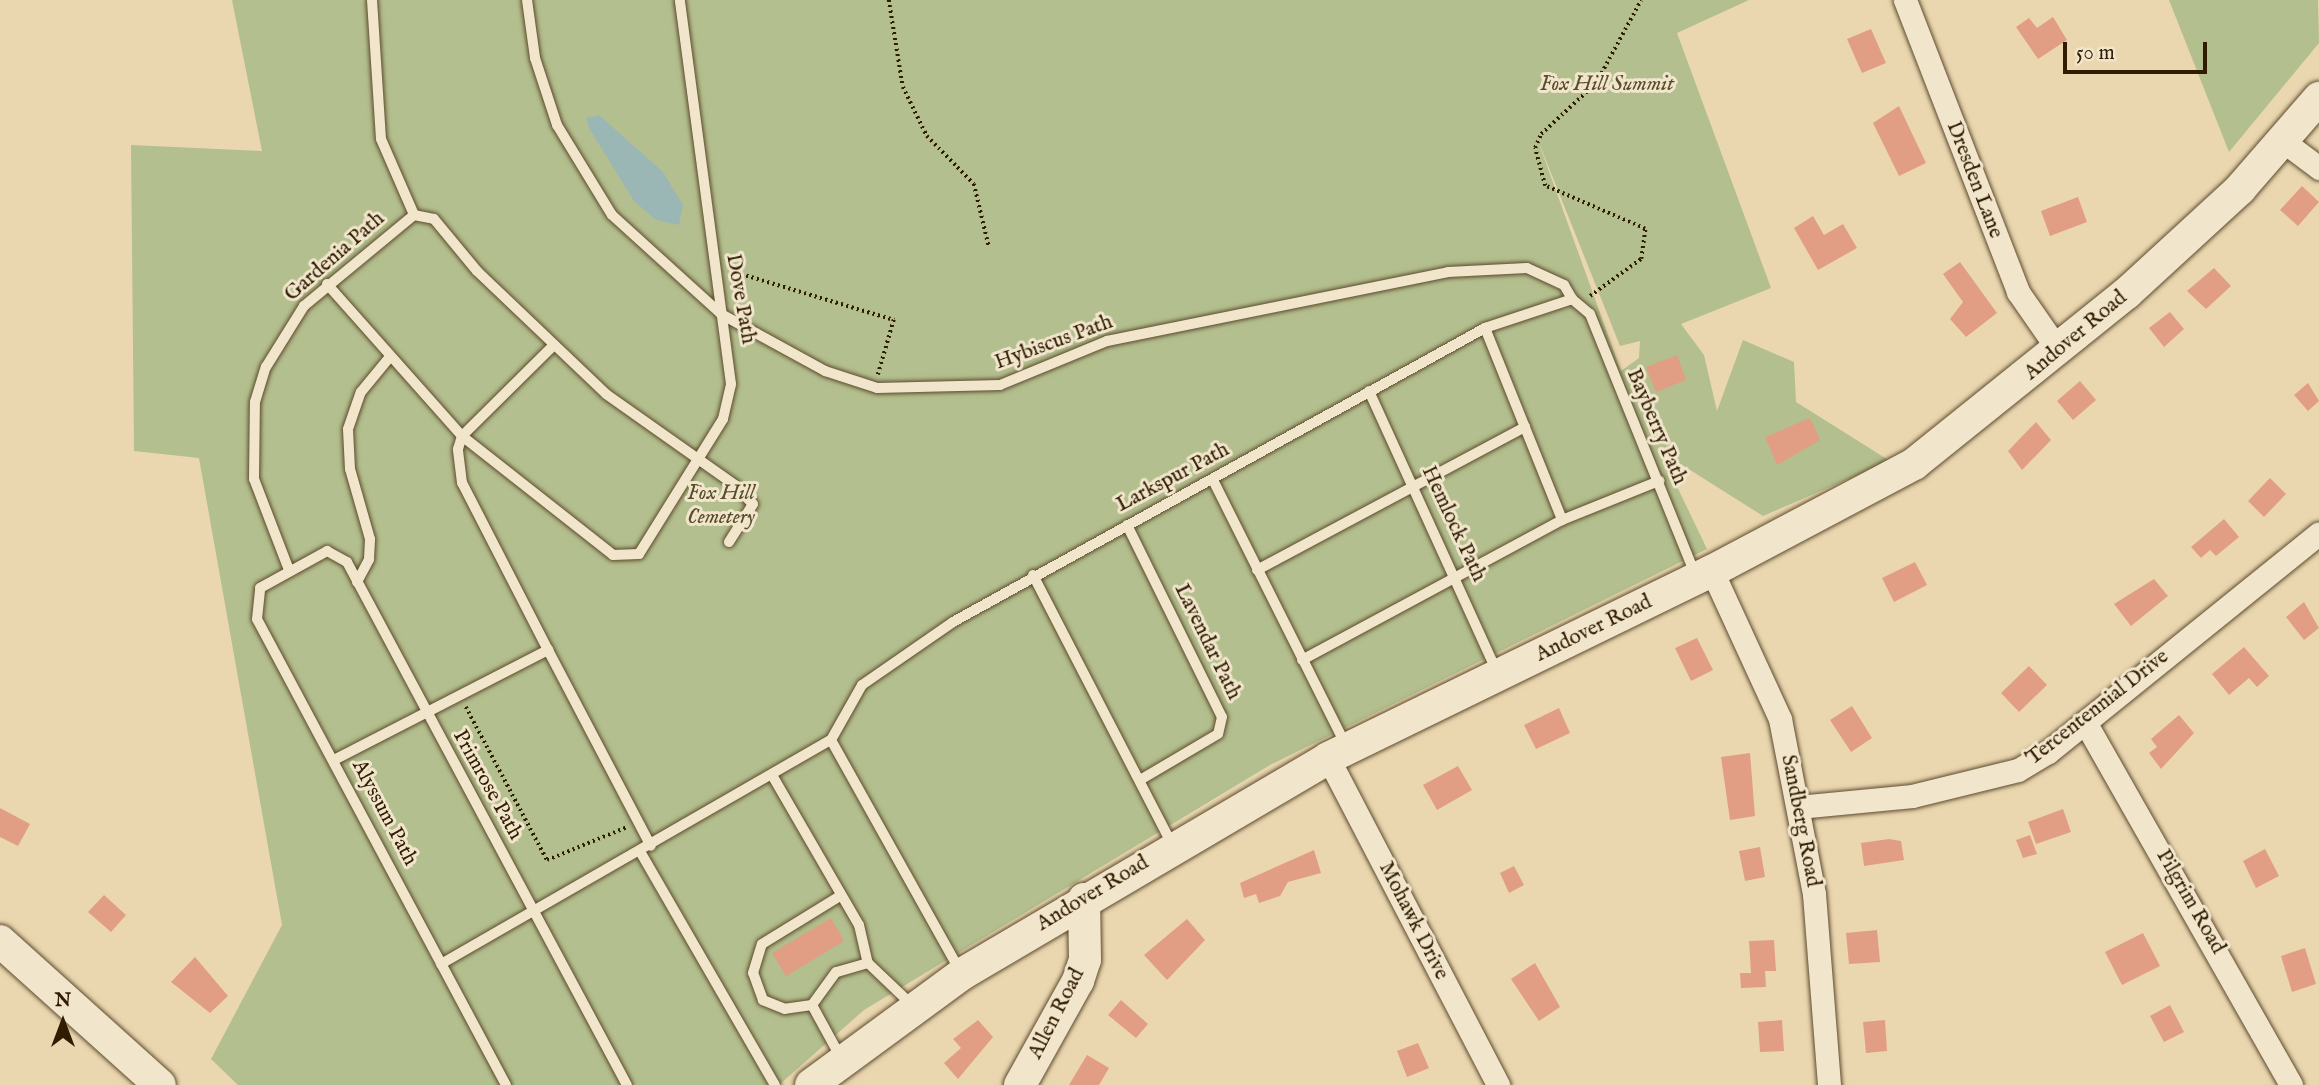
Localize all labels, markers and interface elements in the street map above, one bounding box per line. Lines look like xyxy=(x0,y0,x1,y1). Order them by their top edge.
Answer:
scale bar xyxy=(2067,28,2210,72)
text: 50 m xyxy=(2076,40,2115,67)
park label: Fox Hill Summit xyxy=(1540,72,1674,98)
street label: Dresden Lane xyxy=(1940,118,2008,242)
street label: Gardenia Path xyxy=(280,207,390,307)
street label: Dove Path xyxy=(720,252,760,346)
street label: Andover Road xyxy=(2020,286,2132,386)
street label: Hybiscus Path xyxy=(992,310,1116,376)
street label: Bayberry Path xyxy=(1620,365,1692,489)
street label: Larkspur Path xyxy=(1112,438,1234,518)
street label: Hemlock Path xyxy=(1415,462,1491,586)
park label: Fox Hill Cemetery xyxy=(687,481,755,531)
street label: Lavendar Path xyxy=(1168,580,1246,704)
street label: Andover Road xyxy=(1532,590,1656,668)
street label: Tercentennial Drive xyxy=(2022,645,2174,771)
street label: Primrose Path xyxy=(446,726,528,844)
street label: Sandberg Road xyxy=(1775,753,1825,889)
street label: Alyssum Path xyxy=(346,756,422,870)
street label: Pilgrim Road xyxy=(2150,845,2230,959)
street label: Andover Road xyxy=(1032,851,1154,937)
street label: Mohawk Drive xyxy=(1372,858,1454,984)
street label: Allen Road xyxy=(1023,964,1091,1064)
north arrow xyxy=(28,987,98,1057)
text: N xyxy=(55,989,71,1013)

